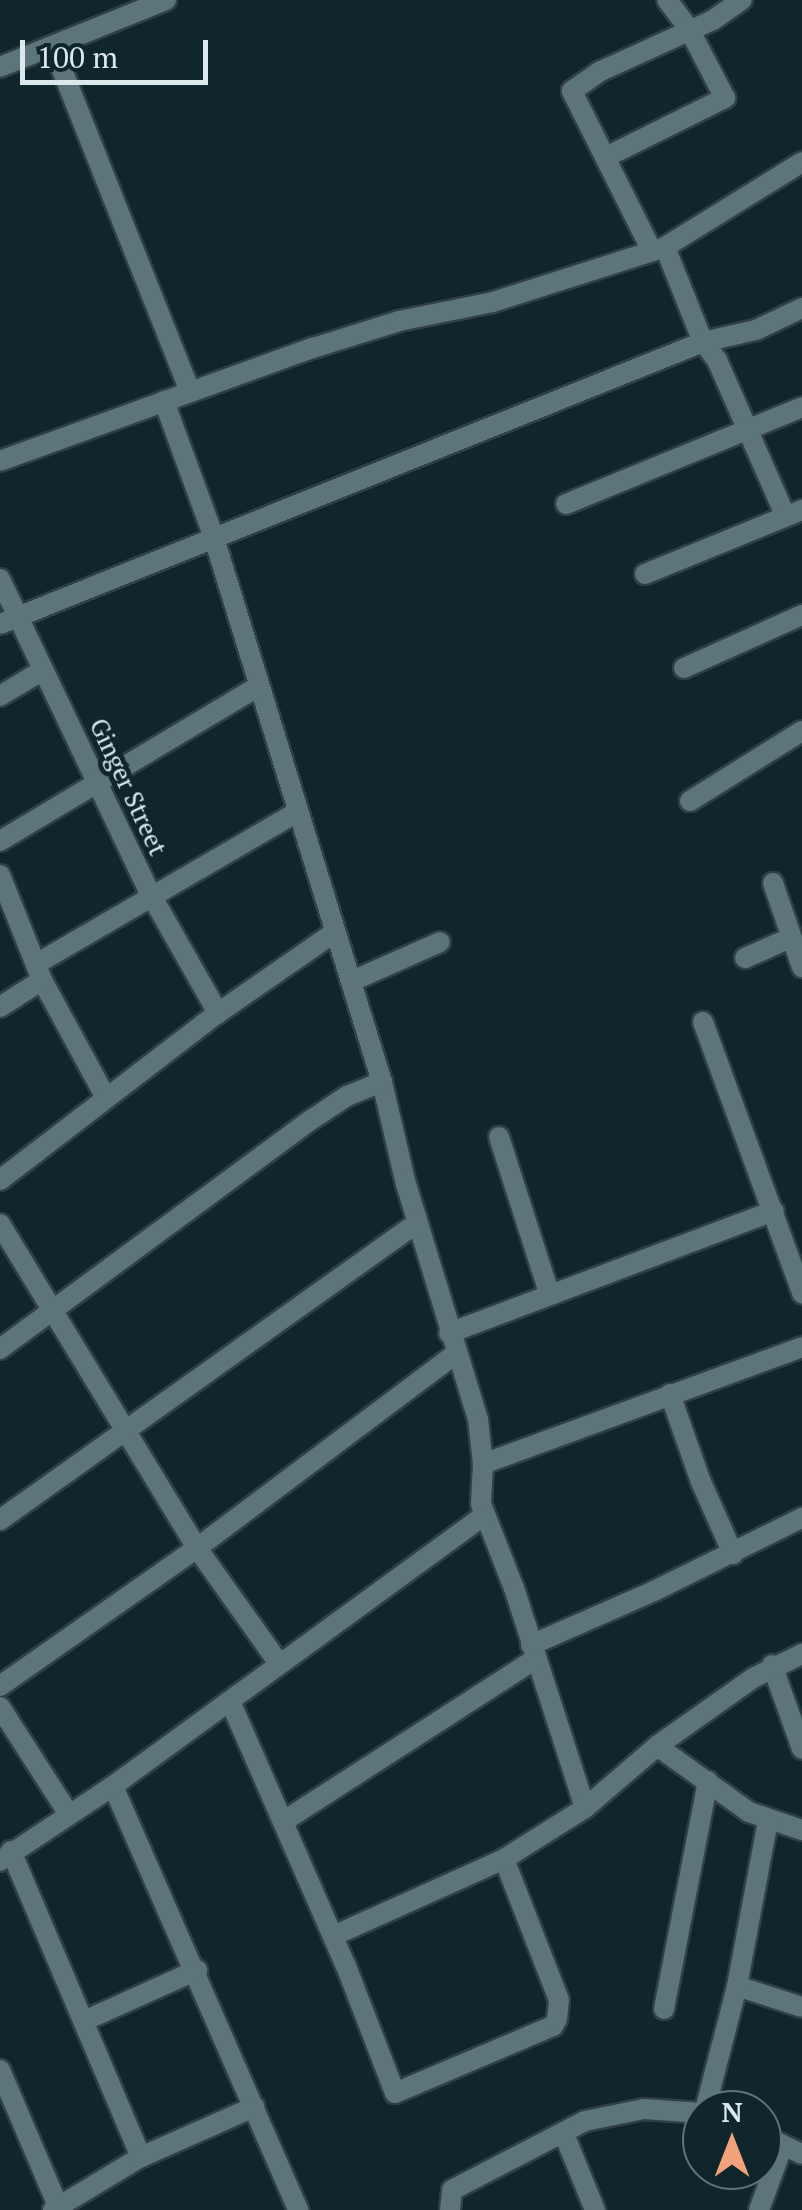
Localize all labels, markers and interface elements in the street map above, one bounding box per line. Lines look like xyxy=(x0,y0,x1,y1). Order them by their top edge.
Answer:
scale bar xyxy=(25,20,212,82)
text: 100 m xyxy=(37,37,118,77)
street label: Ginger Street xyxy=(83,714,173,860)
north arrow xyxy=(682,2090,782,2190)
text: N xyxy=(721,2093,743,2130)

